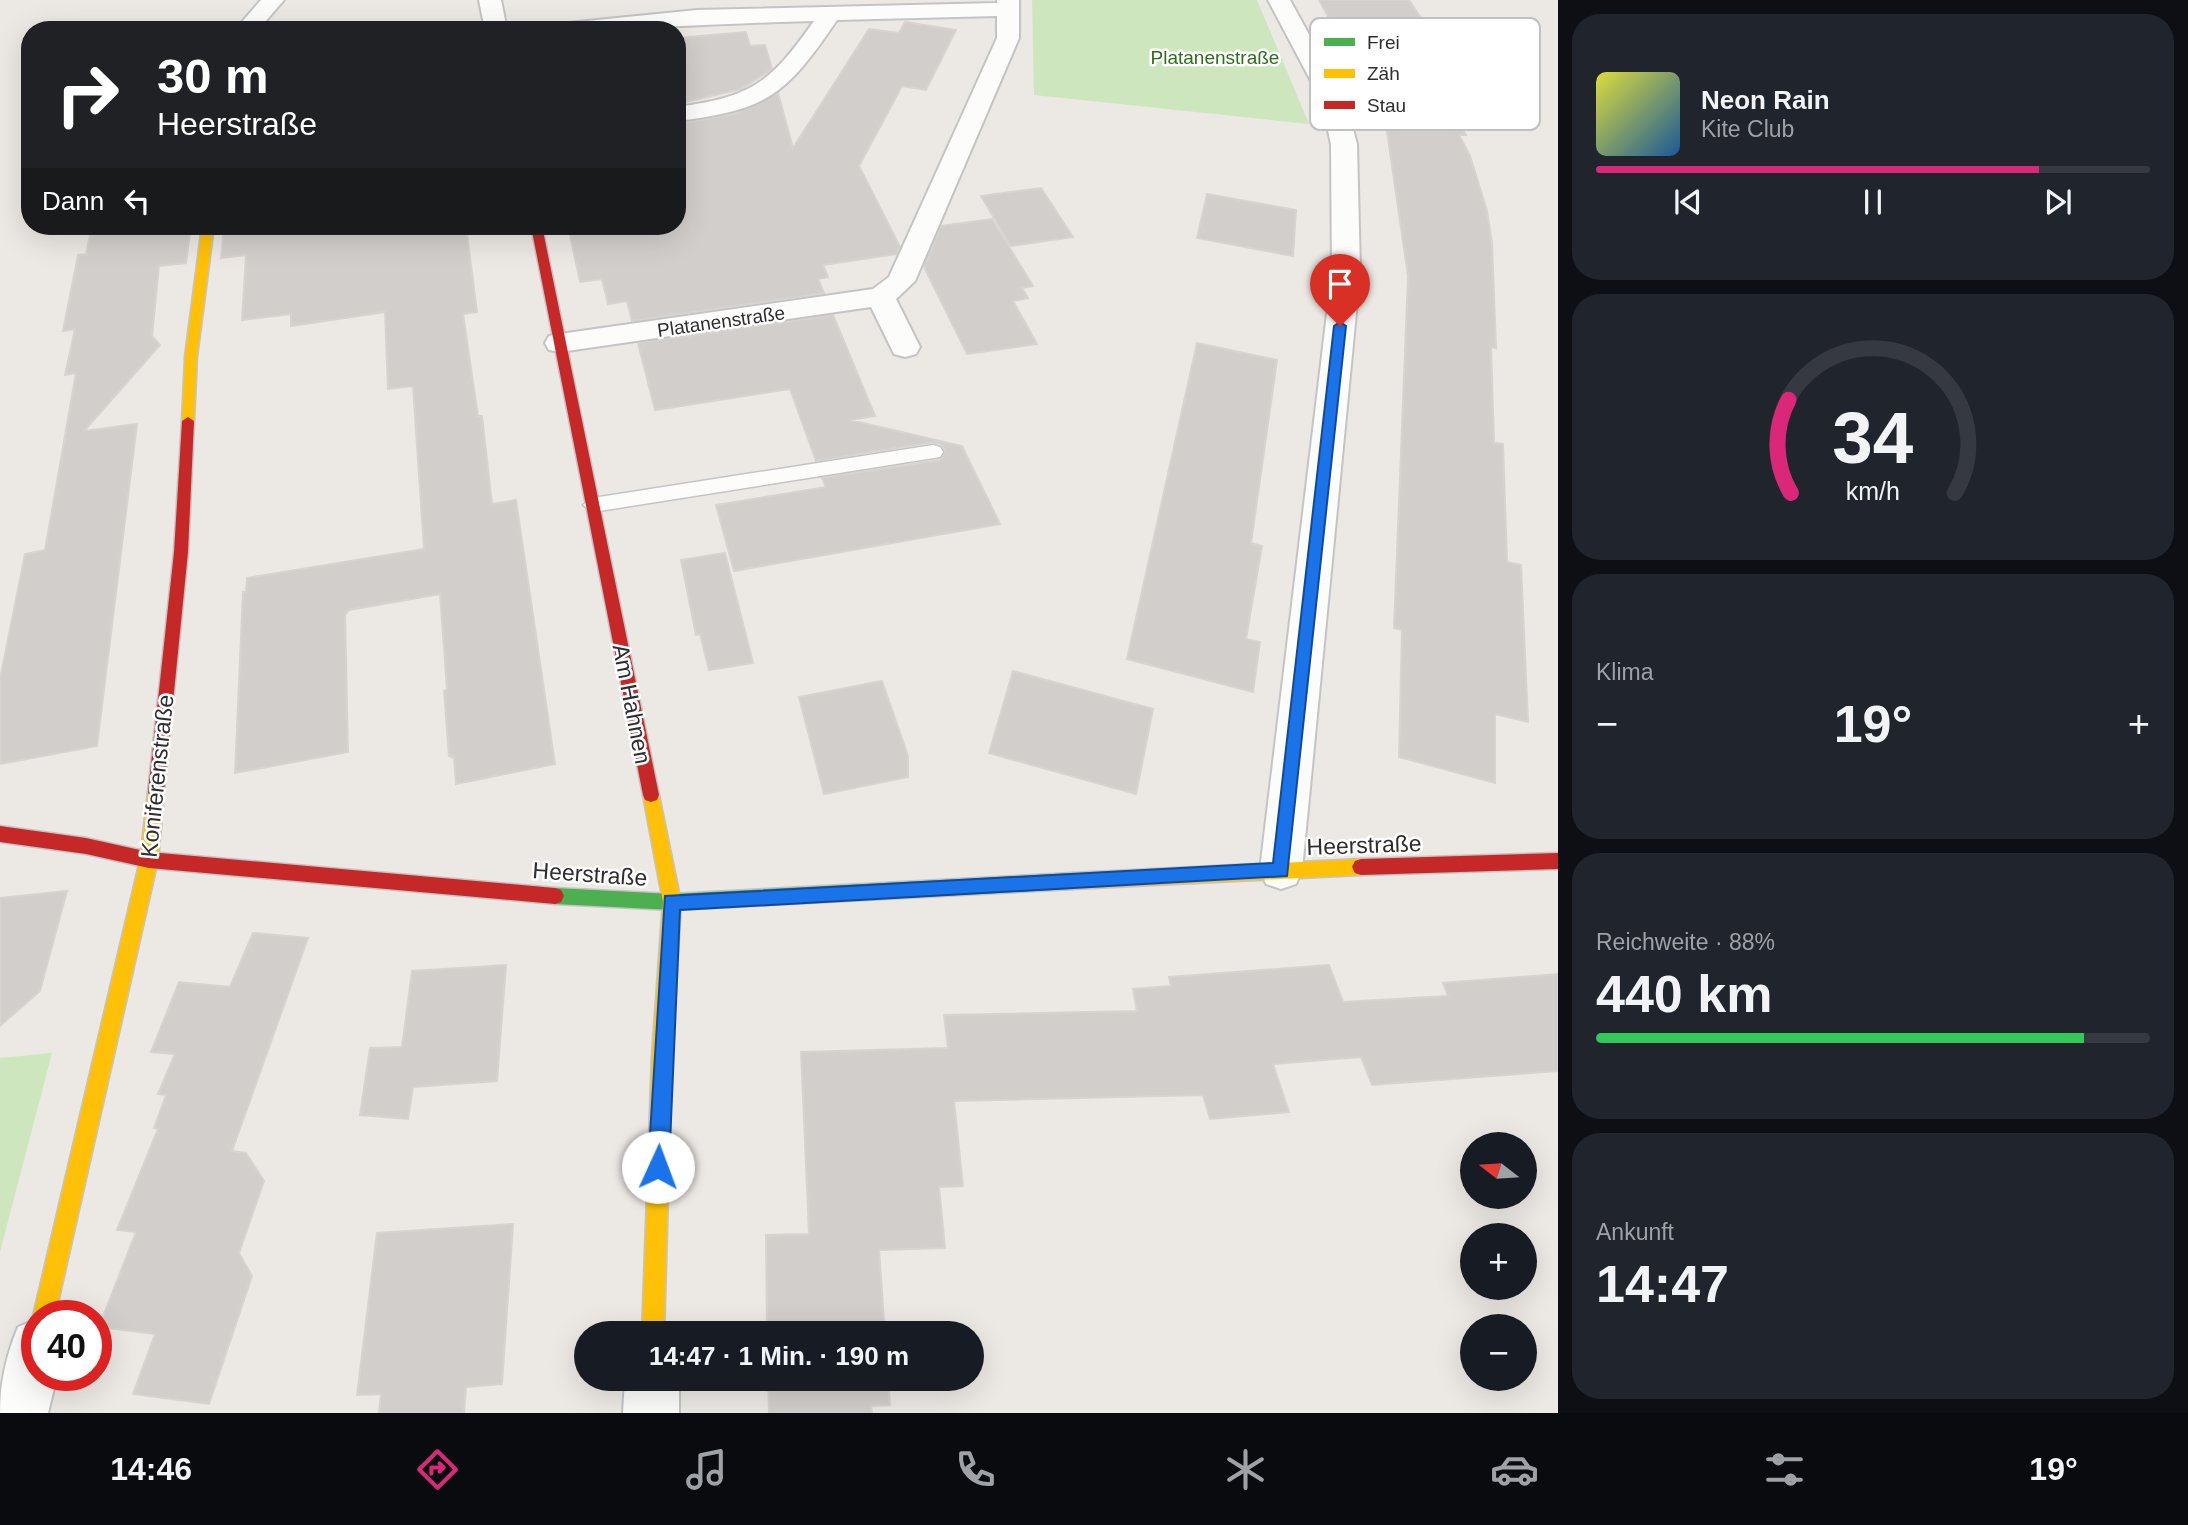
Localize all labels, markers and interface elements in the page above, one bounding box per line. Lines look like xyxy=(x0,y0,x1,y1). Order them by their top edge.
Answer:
legend xyxy=(1310,18,1540,130)
text: Frei xyxy=(1367,32,1400,53)
park label: Platanenstraße xyxy=(1151,47,1279,68)
icon: right xyxy=(42,49,133,140)
text: 30 m xyxy=(157,49,269,103)
text: Zäh xyxy=(1367,63,1400,84)
text: Neon Rain xyxy=(1701,85,1830,115)
text: Stau xyxy=(1367,95,1406,116)
text: Heerstraße xyxy=(157,106,317,142)
text: Kite Club xyxy=(1701,116,1794,142)
icon: left xyxy=(118,182,156,220)
icon: previous xyxy=(1669,183,1707,221)
icon: pause xyxy=(1854,183,1892,221)
icon: next xyxy=(2039,183,2077,221)
text: Dann xyxy=(42,186,104,216)
pin xyxy=(1310,254,1370,326)
icon: arrive xyxy=(1321,265,1359,303)
street label: Platanenstraße xyxy=(656,302,786,341)
text: 34 xyxy=(1833,397,1914,478)
text: km/h xyxy=(1846,476,1900,504)
street label: Am Hahnen xyxy=(608,642,656,766)
text: Klima xyxy=(1596,659,1654,685)
street label: Koniferenstraße xyxy=(136,693,178,859)
text: 19° xyxy=(1834,695,1912,753)
text: − xyxy=(1596,703,1618,745)
text: + xyxy=(2128,703,2150,745)
street label: Heerstraße xyxy=(1306,830,1422,860)
street label: Heerstraße xyxy=(532,857,648,891)
text: Reichweite · 88% xyxy=(1596,929,1775,955)
text: 440 km xyxy=(1596,965,1772,1023)
position arrow xyxy=(621,1130,695,1204)
north arrow xyxy=(1460,1132,1536,1209)
map controls xyxy=(1460,1132,1537,1391)
text: Ankunft xyxy=(1596,1219,1674,1245)
button: + xyxy=(1460,1223,1537,1300)
text: 14:47 xyxy=(1596,1255,1729,1313)
speed limit sign: 40 xyxy=(21,1300,112,1391)
button: − xyxy=(1460,1314,1537,1391)
text: 14:47 · 1 Min. · 190 m xyxy=(649,1341,909,1371)
icon: directions xyxy=(413,1445,462,1494)
icon: music xyxy=(682,1445,731,1494)
icon: phone xyxy=(951,1445,1000,1494)
icon: climate xyxy=(1221,1445,1270,1494)
icon: car xyxy=(1490,1445,1539,1494)
icon: filters xyxy=(1760,1445,1809,1494)
text: 14:46 xyxy=(110,1451,192,1487)
text: 19° xyxy=(2029,1451,2078,1487)

